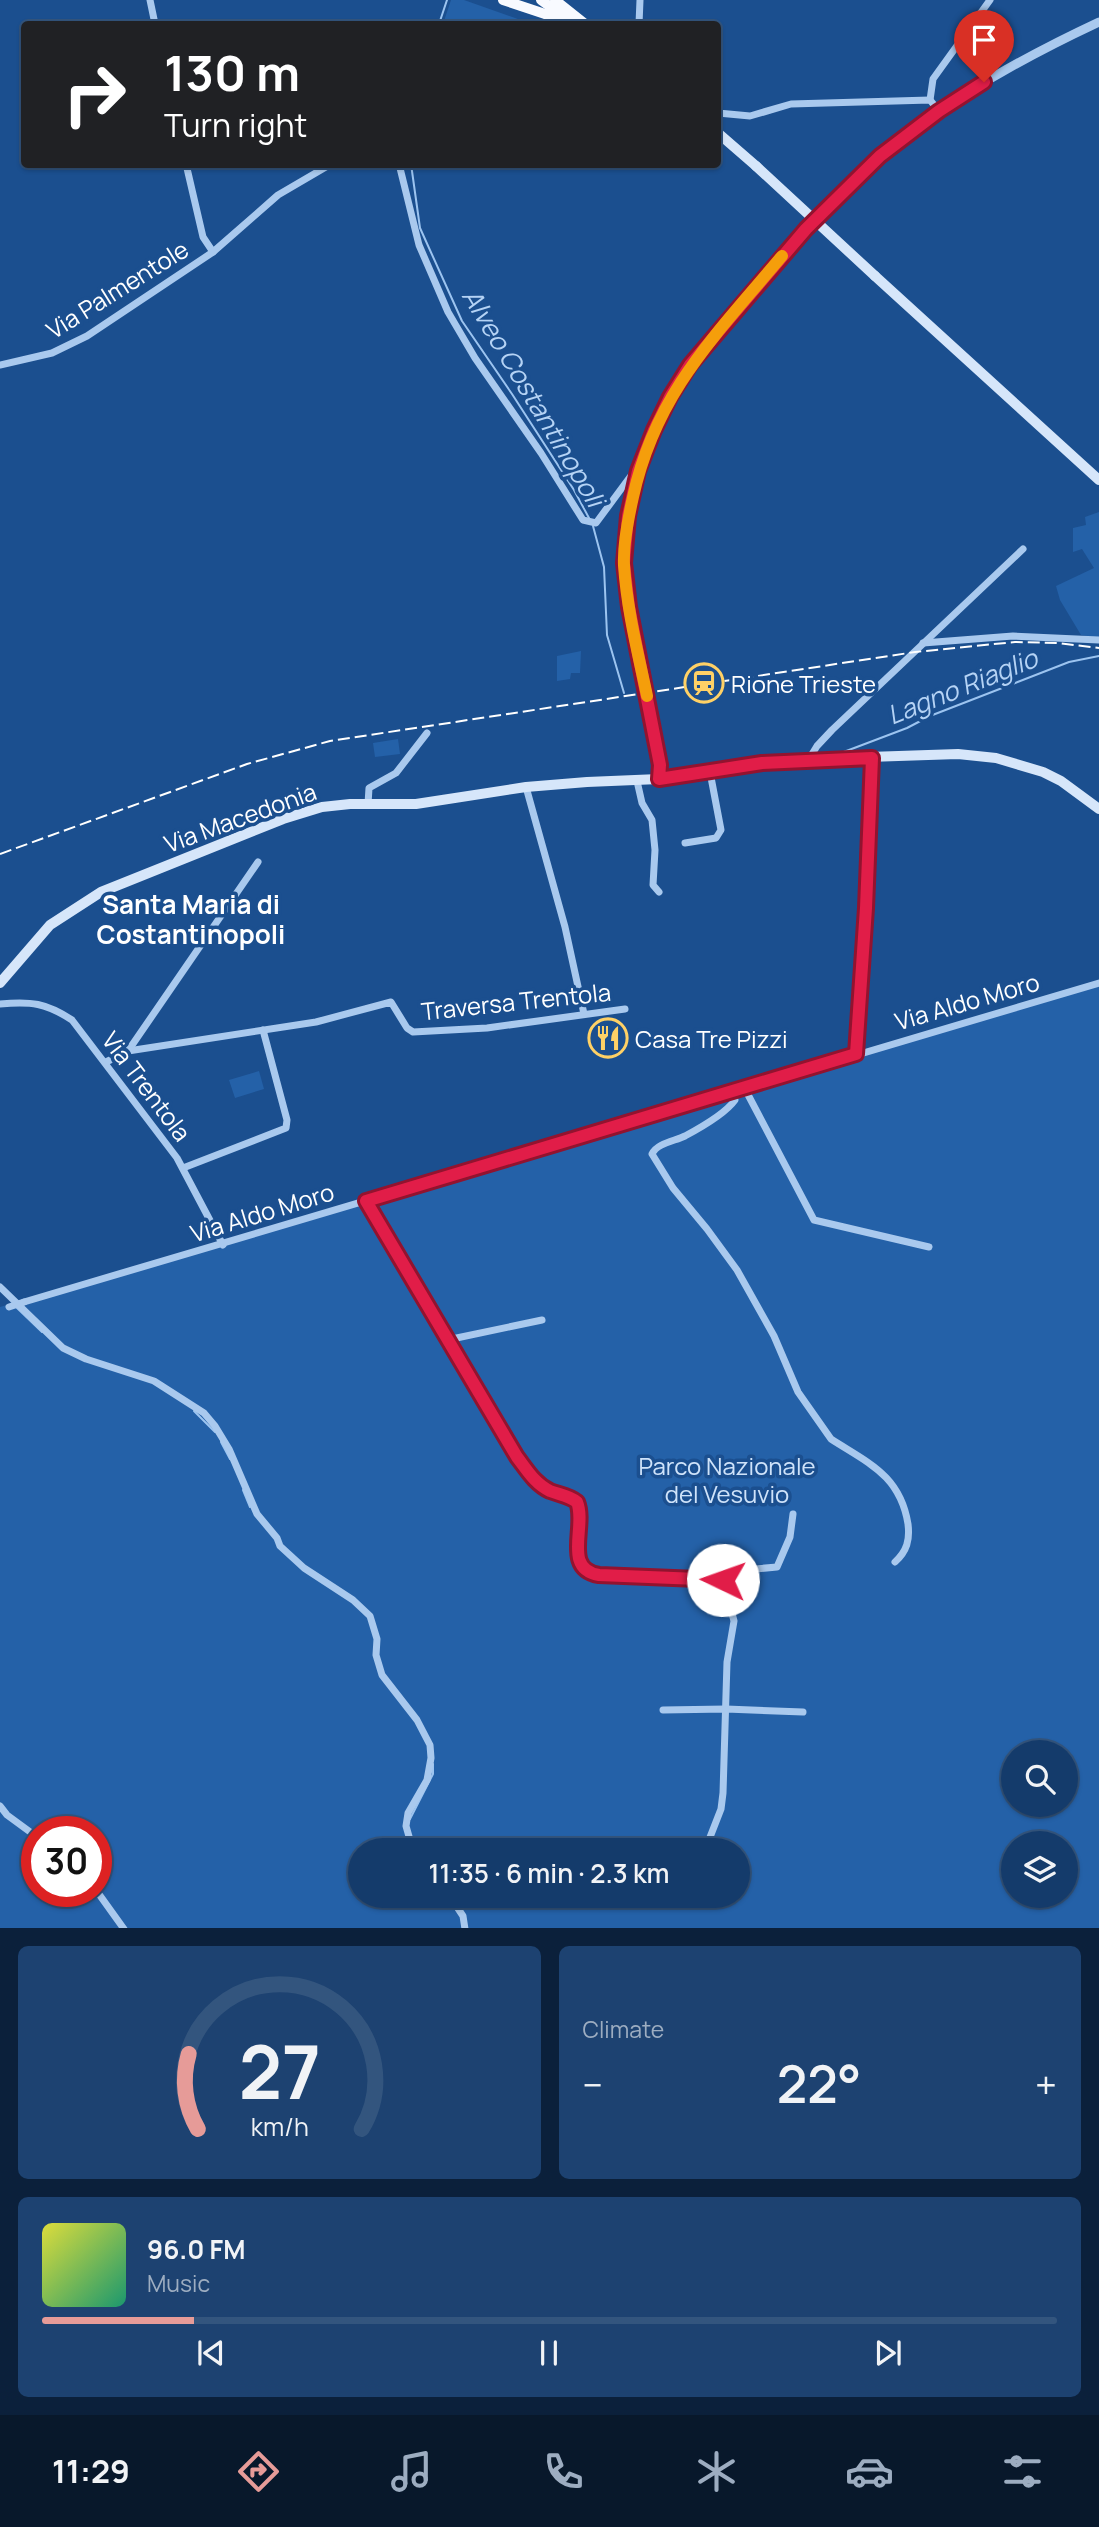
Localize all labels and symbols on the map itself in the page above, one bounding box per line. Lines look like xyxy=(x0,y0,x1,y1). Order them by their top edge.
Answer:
pin xyxy=(954,10,1014,82)
street label: Via Palmentole xyxy=(40,232,194,346)
water label: Alveo Costantinopoli xyxy=(454,281,615,515)
water label: Lagno Riaglio xyxy=(882,639,1044,732)
station icon: Rione Trieste xyxy=(683,662,725,704)
place label: Rione Trieste xyxy=(731,667,876,700)
street label: Via Macedonia xyxy=(159,774,321,860)
district label: Santa Maria di Costantinopoli xyxy=(97,886,285,952)
street label: Via Aldo Moro xyxy=(891,965,1043,1037)
street label: Traversa Trentola xyxy=(420,975,612,1027)
restaurant icon: Casa Tre Pizzi xyxy=(587,1017,629,1059)
place label: Casa Tre Pizzi xyxy=(635,1022,788,1055)
street label: Via Trentola xyxy=(95,1024,199,1148)
street label: Via Aldo Moro xyxy=(186,1174,338,1250)
park label: Parco Nazionale del Vesuvio xyxy=(638,1449,816,1510)
position arrow xyxy=(686,1543,760,1617)
speed limit sign: 30 xyxy=(21,1816,112,1907)

